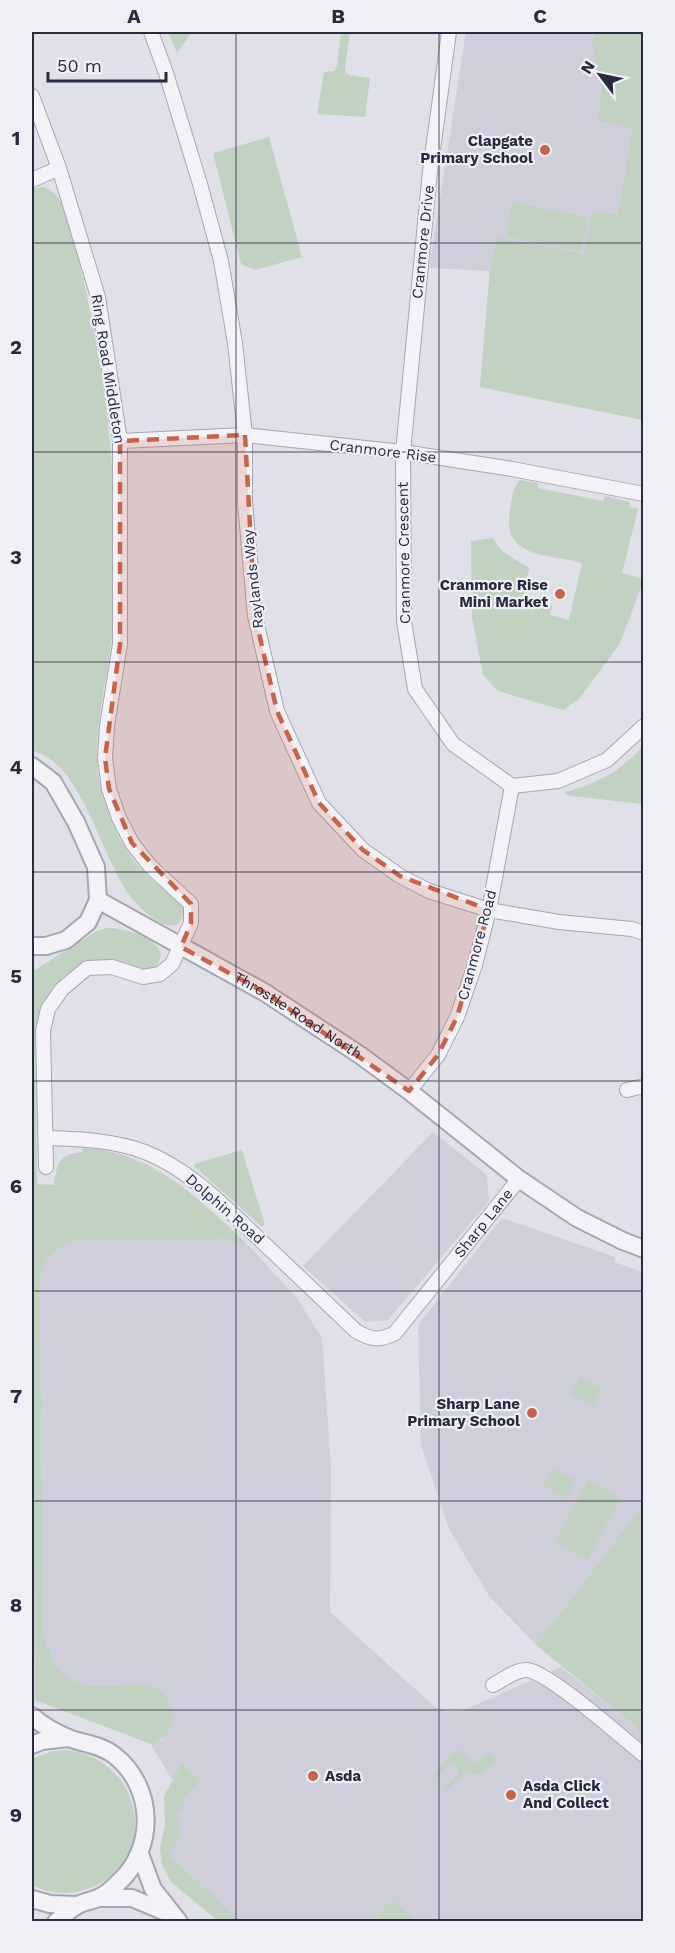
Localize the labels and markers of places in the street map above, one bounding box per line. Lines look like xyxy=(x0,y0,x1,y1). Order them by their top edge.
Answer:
place label: Clapgate Primary School xyxy=(420,132,533,167)
marker: Clapgate Primary School xyxy=(538,143,552,157)
place label: Cranmore Rise Mini Market xyxy=(440,576,548,611)
marker: Cranmore Rise Mini Market xyxy=(553,587,567,601)
place label: Sharp Lane Primary School xyxy=(407,1395,520,1430)
marker: Sharp Lane Primary School xyxy=(525,1406,539,1420)
place label: Asda xyxy=(325,1767,361,1785)
marker: Asda xyxy=(306,1769,320,1783)
place label: Asda Click And Collect xyxy=(523,1777,609,1812)
marker: Asda Click And Collect xyxy=(504,1788,518,1802)

